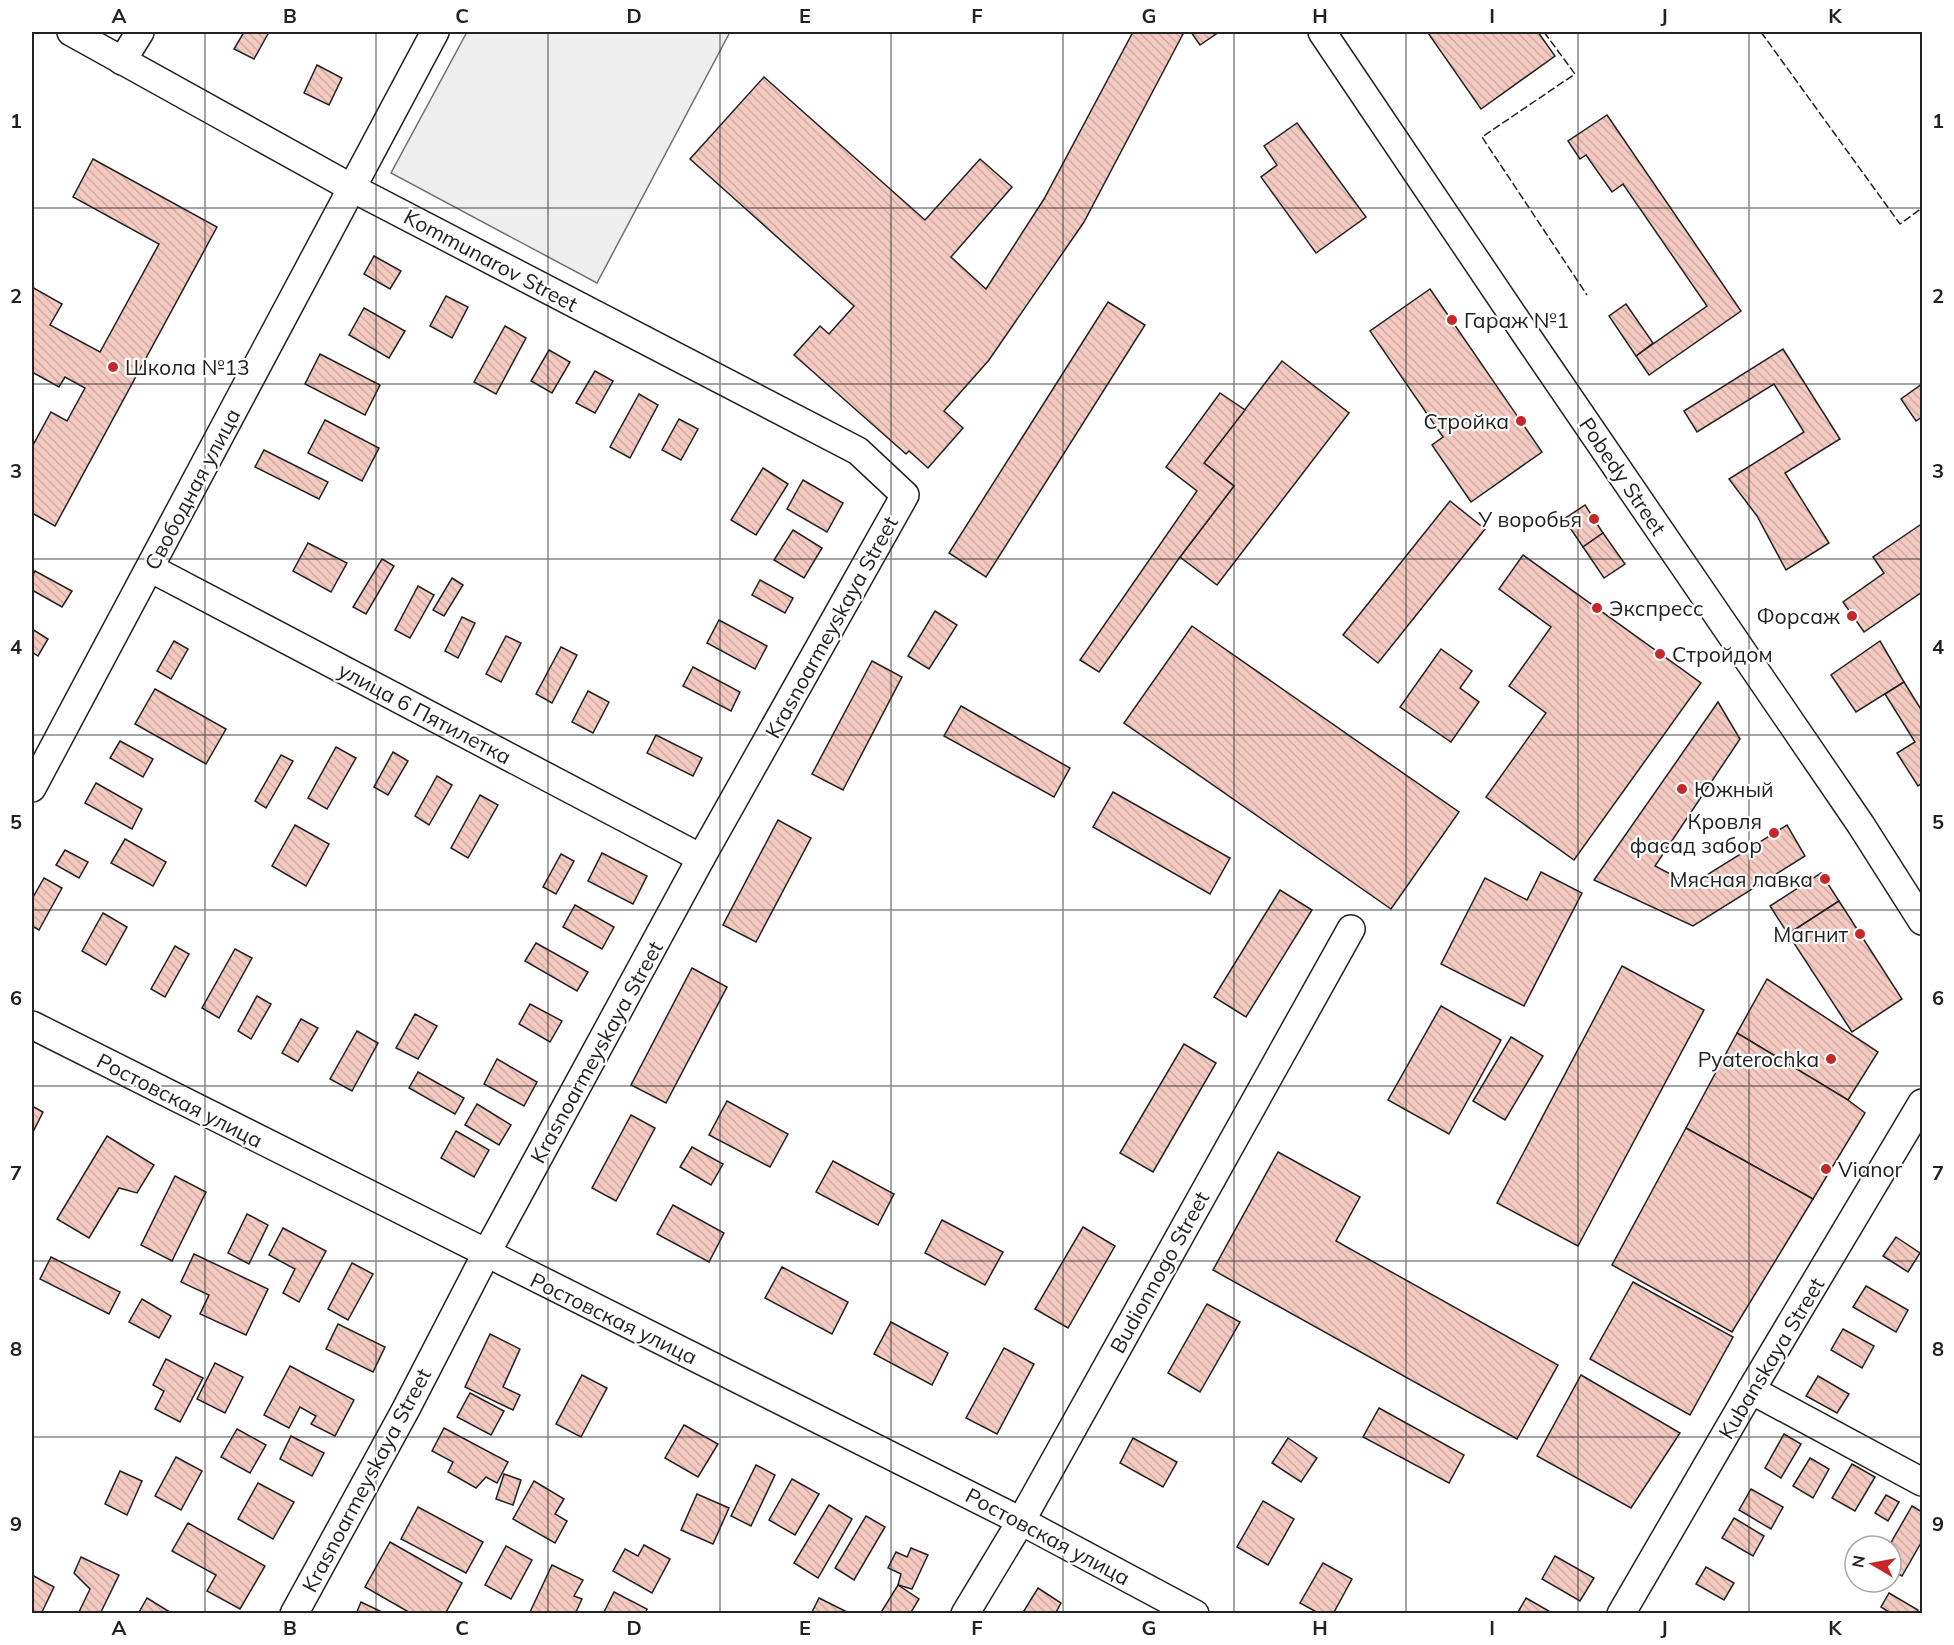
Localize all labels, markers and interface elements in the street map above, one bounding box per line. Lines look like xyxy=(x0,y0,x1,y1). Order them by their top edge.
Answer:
text: A xyxy=(112,3,127,28)
text: B xyxy=(283,3,297,28)
text: C xyxy=(455,3,469,28)
text: D xyxy=(626,3,642,28)
text: E xyxy=(799,3,811,28)
text: F xyxy=(971,3,983,28)
text: G xyxy=(1142,3,1156,28)
text: H xyxy=(1312,3,1328,28)
text: I xyxy=(1489,3,1495,28)
text: J xyxy=(1660,3,1668,28)
text: K xyxy=(1828,3,1842,28)
text: 1 xyxy=(10,108,22,133)
text: 1 xyxy=(1932,108,1944,133)
street label: Kommunarov Street xyxy=(400,203,582,317)
text: 2 xyxy=(10,283,22,308)
text: 2 xyxy=(1932,283,1944,308)
place label: Гараж №1 xyxy=(1464,307,1569,333)
marker: Гараж №1 xyxy=(1445,313,1459,327)
place label: Школа №13 xyxy=(125,354,250,380)
marker: Школа №13 xyxy=(106,360,120,374)
street label: Свободная улица xyxy=(138,404,246,574)
place label: Стройка xyxy=(1423,408,1509,434)
street label: Pobedy Street xyxy=(1574,412,1672,540)
marker: Стройка xyxy=(1514,414,1528,428)
text: 3 xyxy=(10,458,22,483)
text: 3 xyxy=(1932,458,1944,483)
place label: У воробья xyxy=(1477,506,1582,532)
street label: Krasnoarmeyskaya Street xyxy=(759,511,903,743)
marker: У воробья xyxy=(1587,512,1601,526)
place label: Экспресс xyxy=(1609,595,1704,621)
marker: Экспресс xyxy=(1590,601,1604,615)
place label: Форсаж xyxy=(1756,603,1840,629)
marker: Форсаж xyxy=(1845,609,1859,623)
text: 4 xyxy=(10,634,22,659)
text: 4 xyxy=(1932,634,1944,659)
place label: Стройдом xyxy=(1672,641,1773,667)
marker: Стройдом xyxy=(1653,647,1667,661)
street label: улица 6 Пятилетка xyxy=(334,656,516,770)
place label: Южный xyxy=(1694,776,1774,802)
marker: Южный xyxy=(1675,782,1689,796)
place label: Кровля фасад забор xyxy=(1630,808,1762,858)
text: 5 xyxy=(10,809,22,834)
text: 5 xyxy=(1932,809,1944,834)
marker: Кровля фасад забор xyxy=(1767,826,1781,840)
place label: Мясная лавка xyxy=(1670,866,1813,892)
marker: Мясная лавка xyxy=(1818,872,1832,886)
place label: Магнит xyxy=(1773,921,1848,947)
marker: Магнит xyxy=(1853,927,1867,941)
street label: Krasnoarmeyskaya Street xyxy=(524,936,668,1168)
text: 6 xyxy=(10,985,22,1010)
text: 6 xyxy=(1932,985,1944,1010)
place label: Pyaterochka xyxy=(1698,1046,1819,1072)
street label: Ростовская улица xyxy=(93,1047,267,1153)
marker: Pyaterochka xyxy=(1824,1052,1838,1066)
place label: Vianor xyxy=(1838,1156,1903,1182)
text: 7 xyxy=(10,1160,22,1185)
text: 7 xyxy=(1932,1160,1944,1185)
marker: Vianor xyxy=(1819,1162,1833,1176)
street label: Budionnogo Street xyxy=(1104,1187,1214,1357)
street label: Ростовская улица xyxy=(526,1266,702,1370)
street label: Kubanskaya Street xyxy=(1713,1273,1829,1443)
text: 8 xyxy=(10,1336,22,1361)
text: 8 xyxy=(1932,1336,1944,1361)
street label: Krasnoarmeyskaya Street xyxy=(296,1364,436,1596)
street label: Ростовская улица xyxy=(961,1482,1135,1590)
text: 9 xyxy=(10,1511,22,1536)
text: 9 xyxy=(1932,1511,1944,1536)
north arrow xyxy=(1843,1534,1903,1594)
text: N xyxy=(1847,1554,1869,1569)
text: A xyxy=(112,1615,127,1640)
text: B xyxy=(283,1615,297,1640)
text: C xyxy=(455,1615,469,1640)
text: D xyxy=(626,1615,642,1640)
text: E xyxy=(799,1615,811,1640)
text: F xyxy=(971,1615,983,1640)
text: G xyxy=(1142,1615,1156,1640)
text: H xyxy=(1312,1615,1328,1640)
text: I xyxy=(1489,1615,1495,1640)
text: J xyxy=(1660,1615,1668,1640)
text: K xyxy=(1828,1615,1842,1640)

